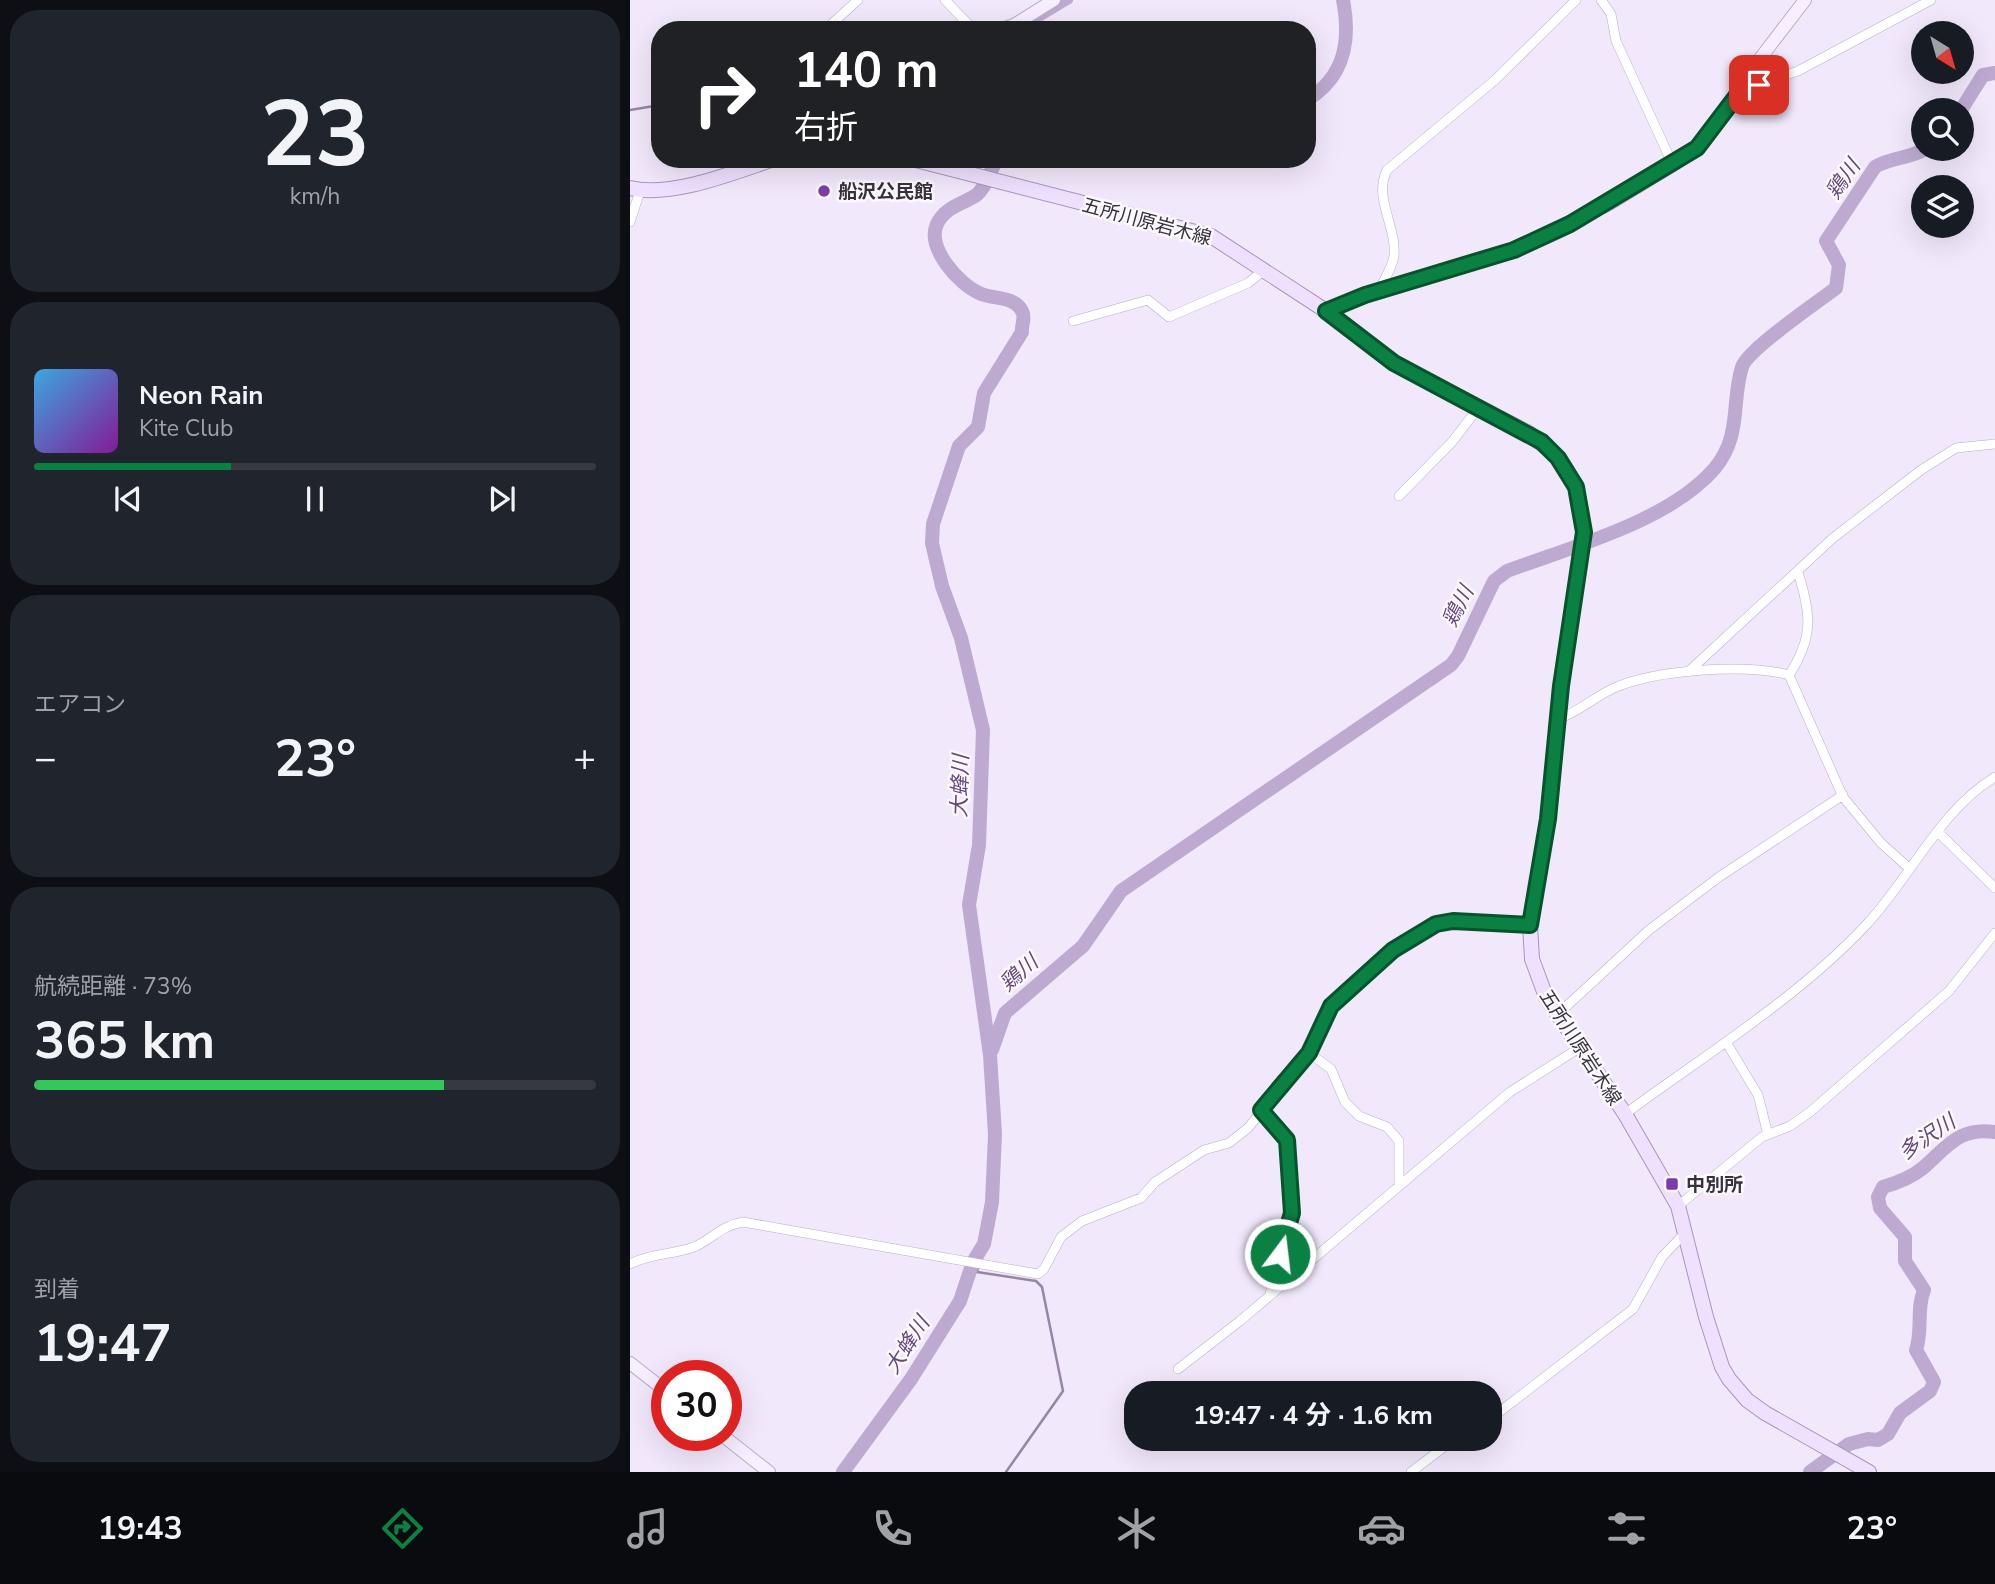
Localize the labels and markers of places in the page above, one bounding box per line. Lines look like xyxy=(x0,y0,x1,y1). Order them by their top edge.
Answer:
pin xyxy=(1729,55,1789,115)
place label: 船沢公民館 xyxy=(838,179,933,205)
marker: 船沢公民館 xyxy=(816,183,832,199)
place label: 中別所 xyxy=(1686,1172,1743,1198)
marker: 中別所 xyxy=(1664,1176,1680,1192)

